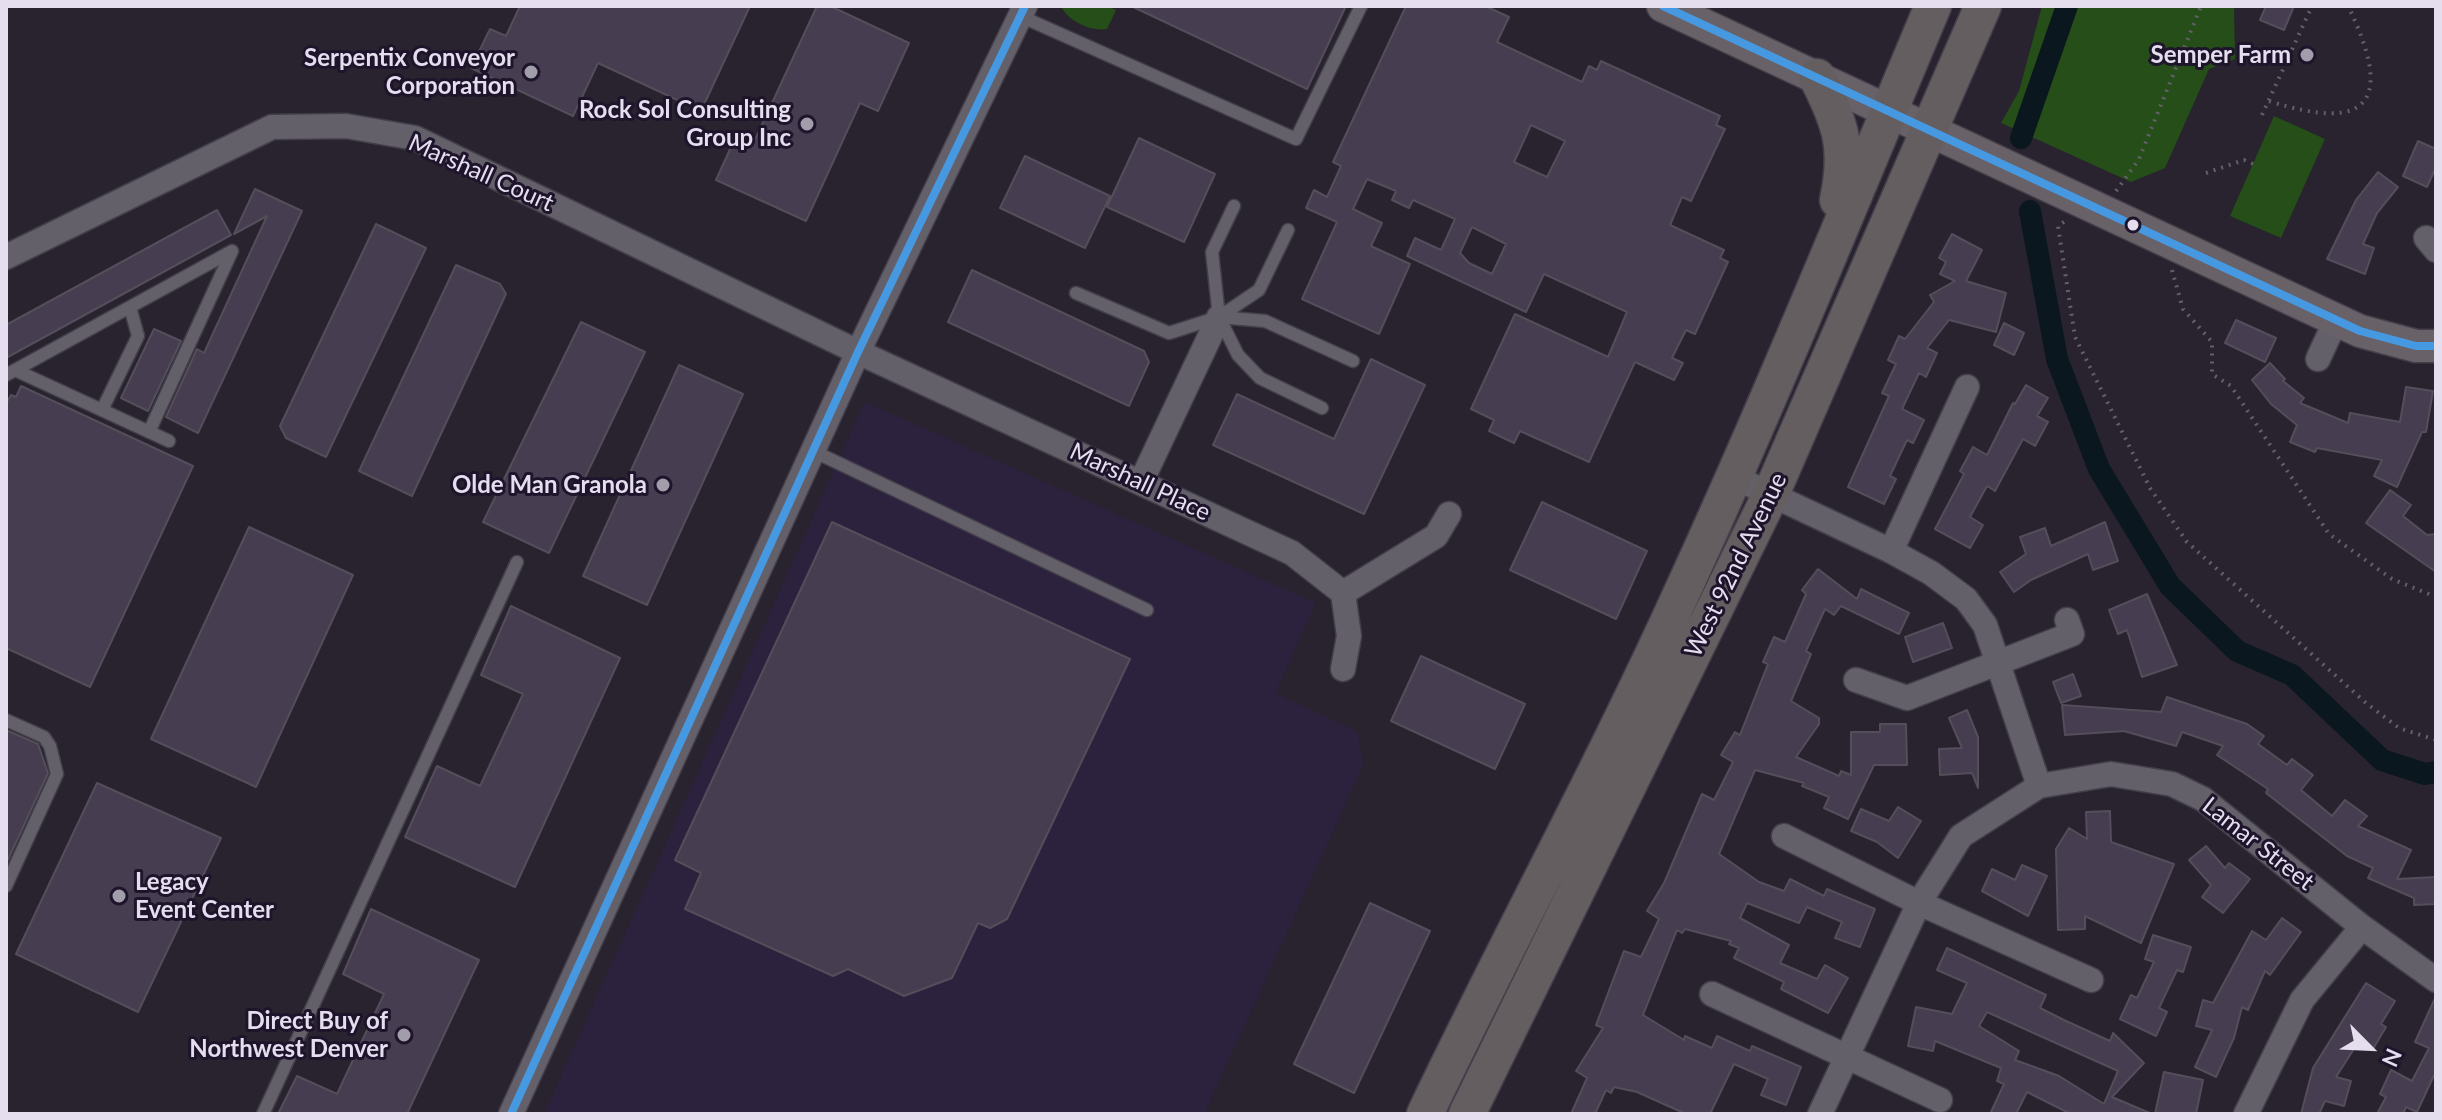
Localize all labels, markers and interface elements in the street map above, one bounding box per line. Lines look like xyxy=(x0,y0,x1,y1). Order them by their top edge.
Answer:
place label: Semper Farm xyxy=(2151,41,2291,69)
place label: Serpentix Conveyor Corporation xyxy=(304,44,515,100)
marker: Semper Farm xyxy=(2298,46,2316,64)
marker: Serpentix Conveyor Corporation xyxy=(522,63,540,81)
place label: Rock Sol Consulting Group Inc xyxy=(579,96,791,152)
marker: Rock Sol Consulting Group Inc xyxy=(798,115,816,133)
street label: Marshall Court xyxy=(404,128,558,218)
unlabelled marker xyxy=(2125,217,2141,233)
street label: Marshall Place xyxy=(1065,437,1215,527)
street label: West 92nd Avenue xyxy=(1679,468,1793,662)
place label: Olde Man Granola xyxy=(452,471,647,499)
marker: Olde Man Granola xyxy=(654,476,672,494)
street label: Lamar Street xyxy=(2196,791,2320,897)
place label: Legacy Event Center xyxy=(135,868,274,924)
marker: Legacy Event Center xyxy=(110,887,128,905)
place label: Direct Buy of Northwest Denver xyxy=(189,1007,388,1063)
north arrow xyxy=(2330,1008,2410,1088)
marker: Direct Buy of Northwest Denver xyxy=(395,1026,413,1044)
text: N xyxy=(2377,1045,2408,1071)

